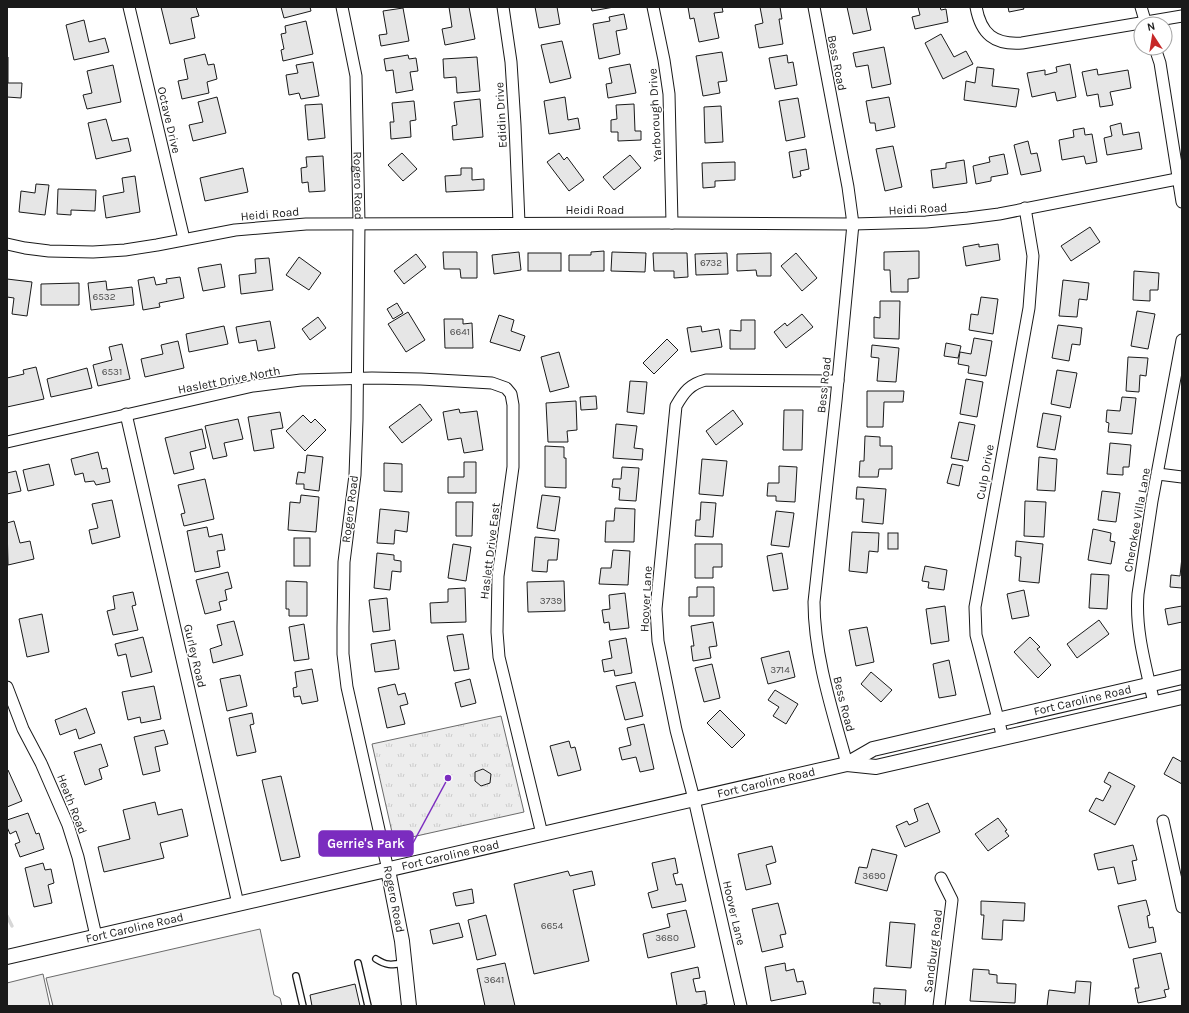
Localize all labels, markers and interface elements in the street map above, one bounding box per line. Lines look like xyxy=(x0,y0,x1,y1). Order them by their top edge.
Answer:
north arrow xyxy=(1133,16,1173,56)
text: N xyxy=(1146,20,1156,34)
street label: Bess Road xyxy=(825,34,849,92)
street label: Yarborough Drive xyxy=(646,68,664,162)
street label: Edidin Drive xyxy=(492,82,510,148)
street label: Octave Drive xyxy=(155,85,183,155)
street label: Rogero Road xyxy=(351,151,366,220)
street label: Heidi Road xyxy=(888,200,948,218)
street label: Heidi Road xyxy=(566,203,624,217)
street label: Heidi Road xyxy=(240,204,300,224)
house number: 6732 xyxy=(700,257,722,269)
house number: 6532 xyxy=(92,291,116,303)
house number: 6641 xyxy=(450,326,470,338)
street label: Bess Road xyxy=(814,356,834,414)
street label: Haslett Drive North xyxy=(177,363,281,397)
house number: 6531 xyxy=(102,366,122,378)
street label: Culp Drive xyxy=(973,443,997,501)
street label: Cherokee Villa Lane xyxy=(1121,467,1153,573)
street label: Rogero Road xyxy=(339,474,361,544)
street label: Haslett Drive East xyxy=(477,501,503,600)
street label: Hoover Lane xyxy=(637,566,655,632)
house number: 3739 xyxy=(540,595,562,607)
street label: Gurley Road xyxy=(181,623,209,689)
house number: 3714 xyxy=(770,664,790,676)
street label: Bess Road xyxy=(830,675,858,733)
street label: Fort Caroline Road xyxy=(1032,682,1133,718)
street label: Fort Caroline Road xyxy=(716,765,817,801)
street label: Heath Road xyxy=(54,772,90,836)
callout: Gerrie's Park xyxy=(319,831,413,856)
text: Gerrie's Park xyxy=(327,836,405,851)
street label: Fort Caroline Road xyxy=(400,837,501,873)
street label: Rogero Road xyxy=(381,864,407,934)
house number: 3690 xyxy=(862,870,886,882)
street label: Hoover Lane xyxy=(720,879,748,947)
street label: Sandburg Road xyxy=(921,908,945,994)
street label: Fort Caroline Road xyxy=(84,910,185,946)
house number: 6654 xyxy=(541,920,564,932)
house number: 3680 xyxy=(655,932,679,944)
house number: 3641 xyxy=(484,974,504,986)

